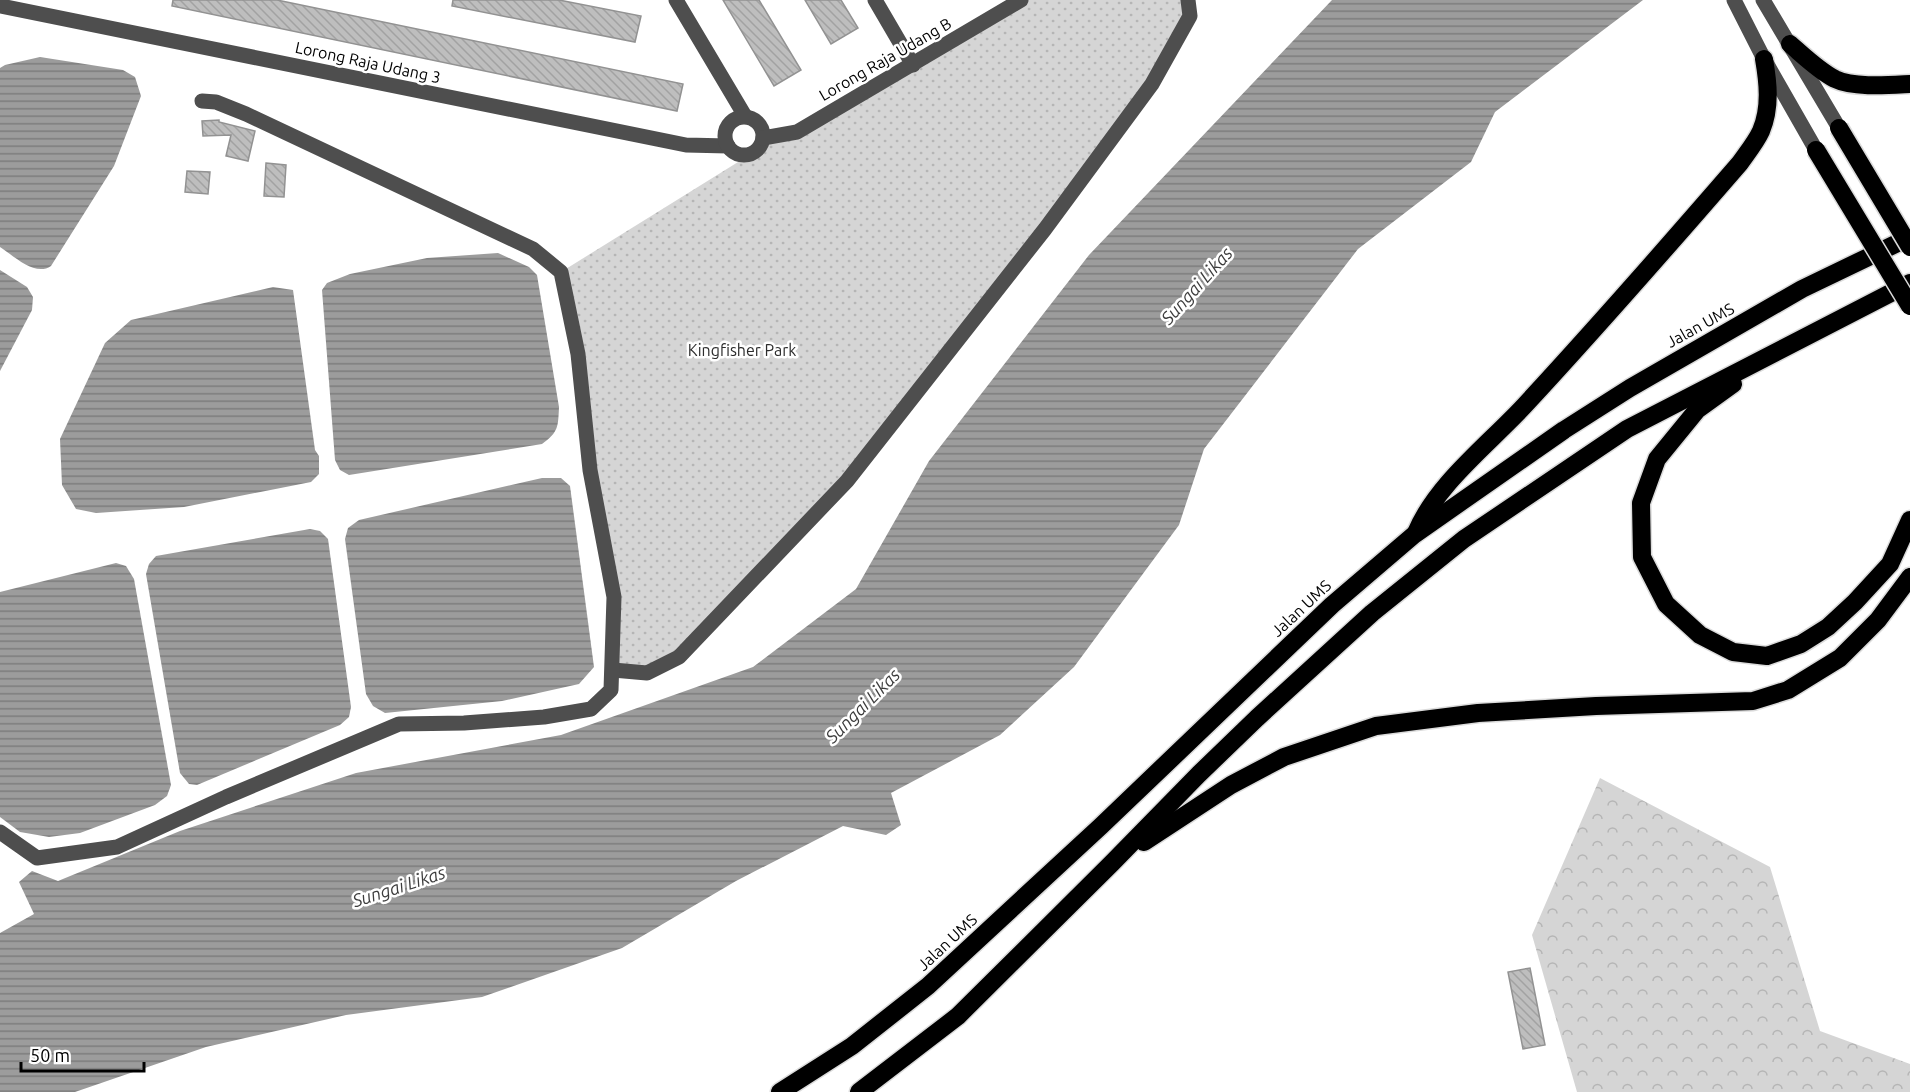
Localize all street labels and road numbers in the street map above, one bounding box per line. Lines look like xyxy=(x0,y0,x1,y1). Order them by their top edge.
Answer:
street label: Lorong Raja Udang B xyxy=(816,14,954,104)
street label: Lorong Raja Udang 3 xyxy=(294,38,442,86)
street label: Jalan UMS xyxy=(1663,299,1737,351)
street label: Jalan UMS xyxy=(1268,576,1334,640)
street label: Jalan UMS xyxy=(914,910,980,974)

